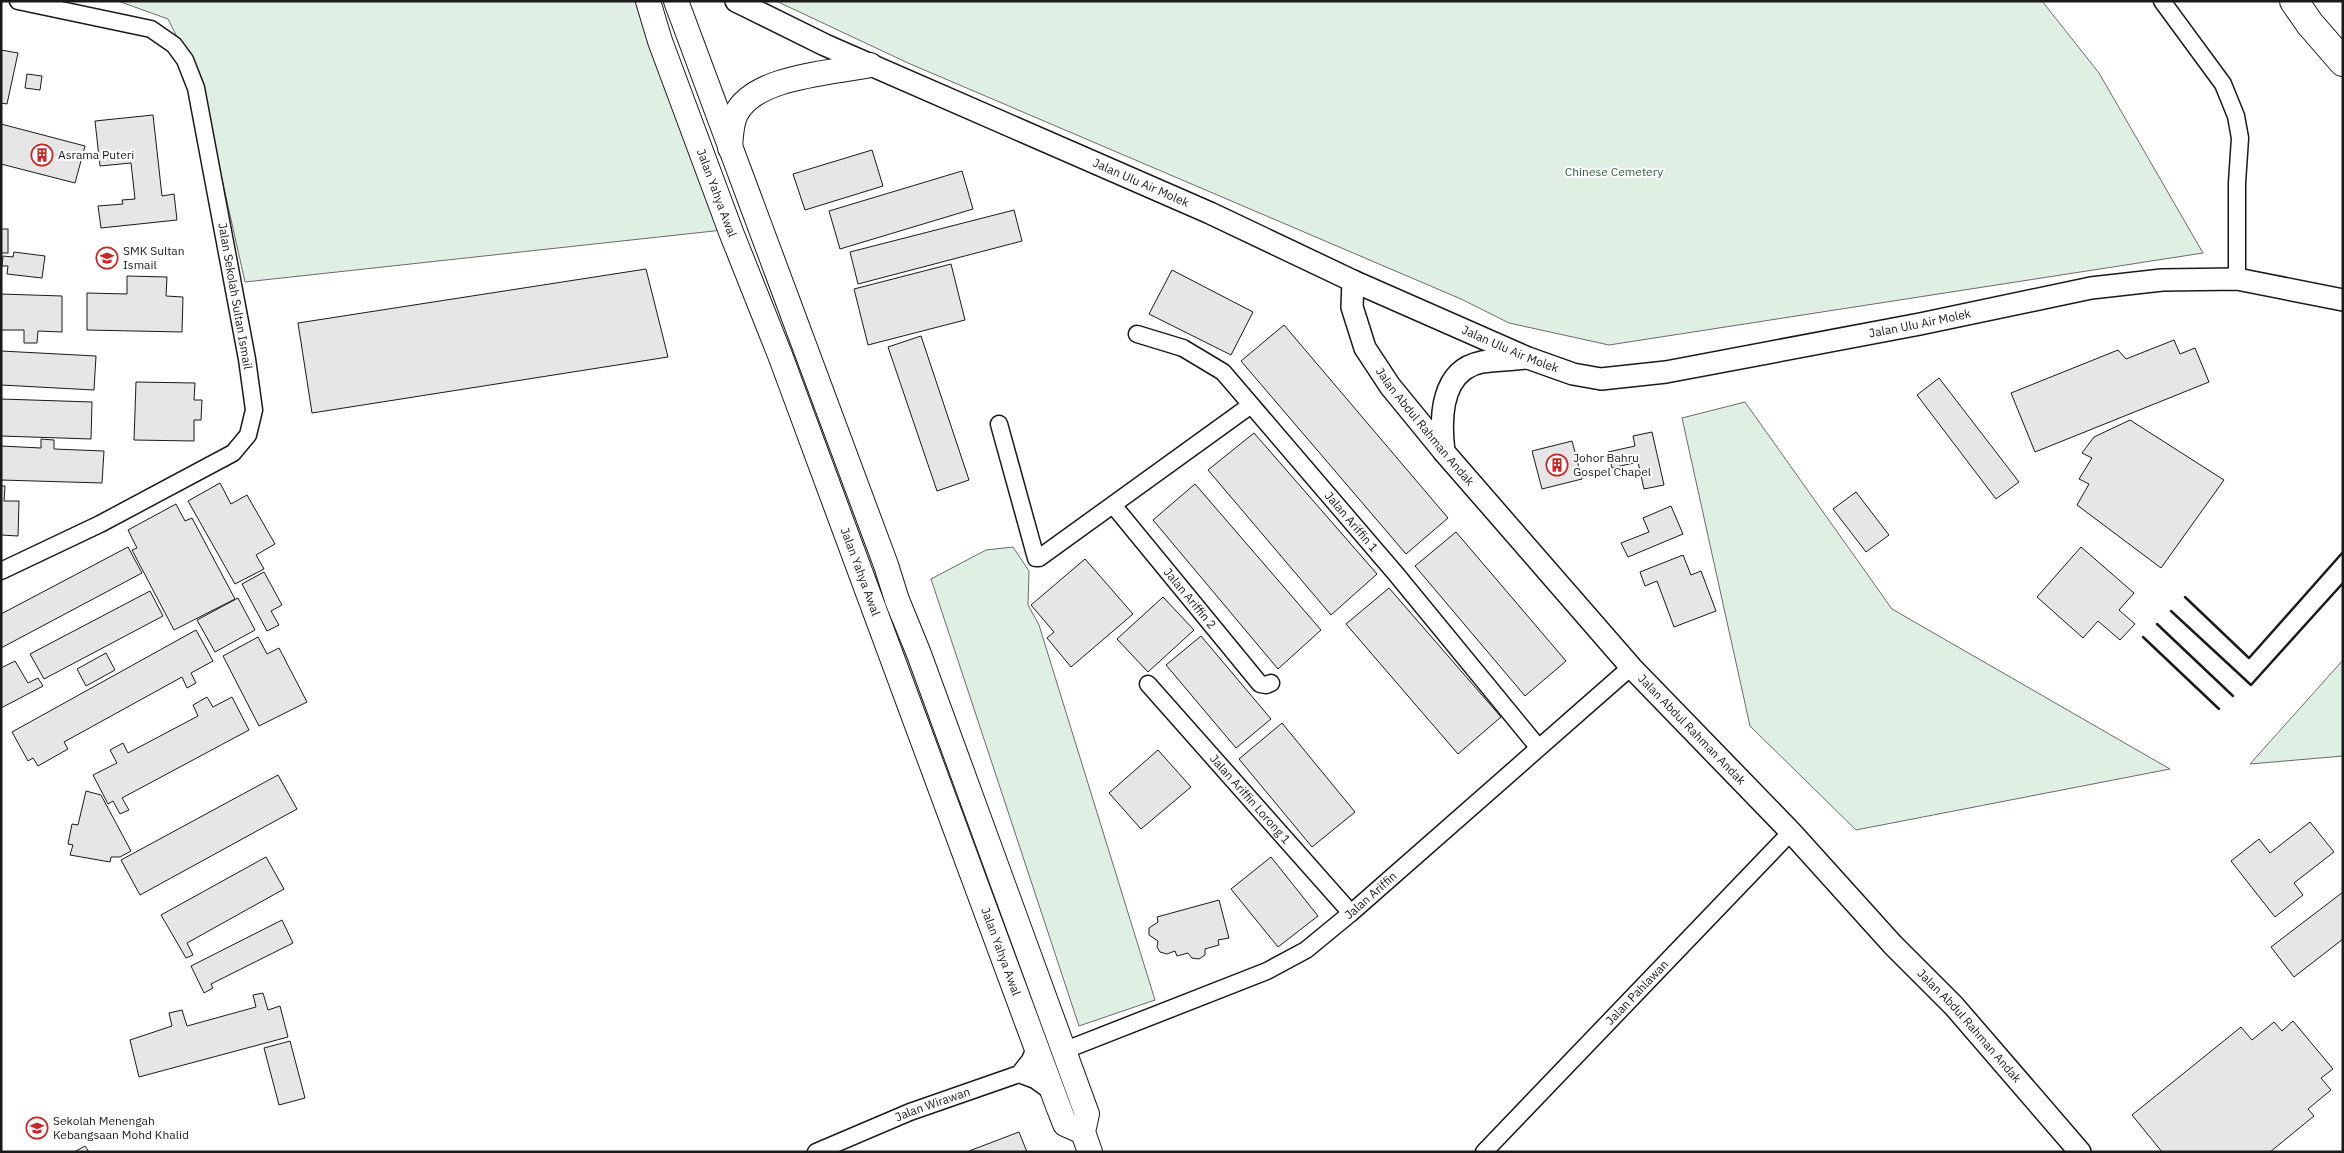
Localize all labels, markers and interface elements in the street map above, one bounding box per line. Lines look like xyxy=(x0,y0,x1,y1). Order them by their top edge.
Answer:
building icon: Asrama Puteri xyxy=(30,143,54,167)
place label: Asrama Puteri xyxy=(58,147,134,162)
street label: Jalan Yahya Awal xyxy=(694,147,740,239)
street label: Jalan Ulu Air Molek xyxy=(1091,155,1192,210)
park label: Chinese Cemetery xyxy=(1565,164,1663,179)
street label: Jalan Sekolah Sultan Ismail xyxy=(215,221,256,370)
place label: SMK Sultan Ismail xyxy=(123,243,185,272)
school or university icon: SMK Sultan Ismail xyxy=(95,246,119,270)
street label: Jalan Ulu Air Molek xyxy=(1868,305,1973,340)
street label: Jalan Ulu Air Molek xyxy=(1460,322,1561,376)
street label: Jalan Abdul Rahman Andak xyxy=(1373,364,1478,489)
place label: Johor Bahru Gospel Chapel xyxy=(1573,450,1651,479)
building icon: Johor Bahru Gospel Chapel xyxy=(1545,453,1569,477)
street label: Jalan Ariffin 1 xyxy=(1322,488,1382,555)
street label: Jalan Yahya Awal xyxy=(837,525,884,618)
street label: Jalan Ariffin 2 xyxy=(1161,565,1220,632)
street label: Jalan Abdul Rahman Andak xyxy=(1635,671,1750,788)
street label: Jalan Ariffin Lorong 1 xyxy=(1207,751,1294,847)
street label: Jalan Ariffin xyxy=(1341,868,1400,922)
street label: Jalan Yahya Awal xyxy=(978,905,1024,998)
street label: Jalan Pahlawan xyxy=(1602,957,1671,1028)
street label: Jalan Abdul Rahman Andak xyxy=(1914,966,2025,1086)
street label: Jalan Wirawan xyxy=(893,1084,972,1125)
place label: Sekolah Menengah Kebangsaan Mohd Khalid xyxy=(53,1113,189,1142)
school or university icon: Sekolah Menengah Kebangsaan Mohd Khalid xyxy=(25,1116,49,1140)

